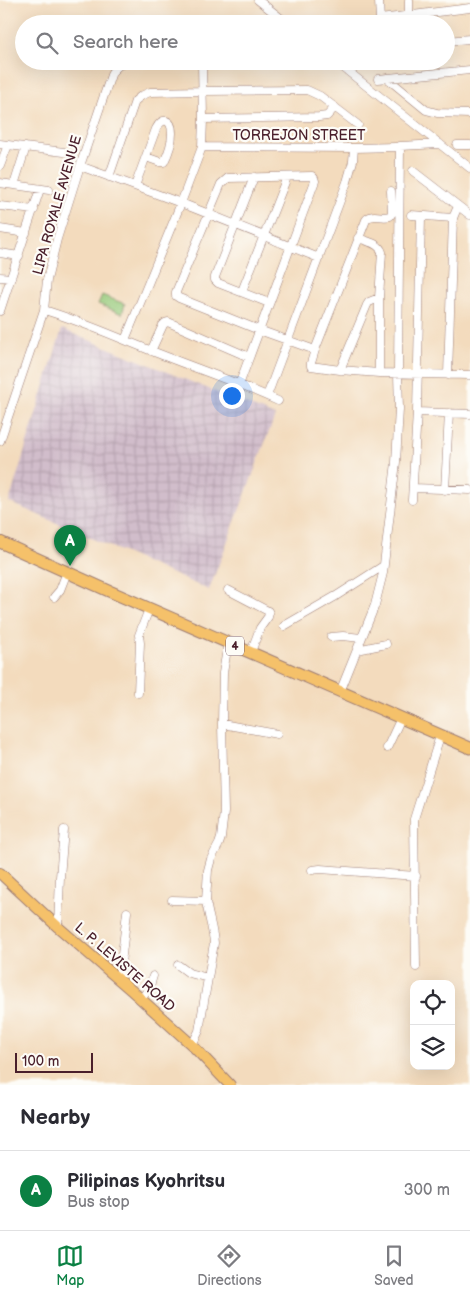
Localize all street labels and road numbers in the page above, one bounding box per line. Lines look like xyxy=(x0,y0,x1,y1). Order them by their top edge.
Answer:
street label: TORREJON STREET xyxy=(233,127,366,144)
street label: LIPA ROYALE AVENUE xyxy=(29,133,85,277)
road number: 4 xyxy=(226,636,244,656)
street label: L. P. LEVISTE ROAD xyxy=(71,919,179,1015)

